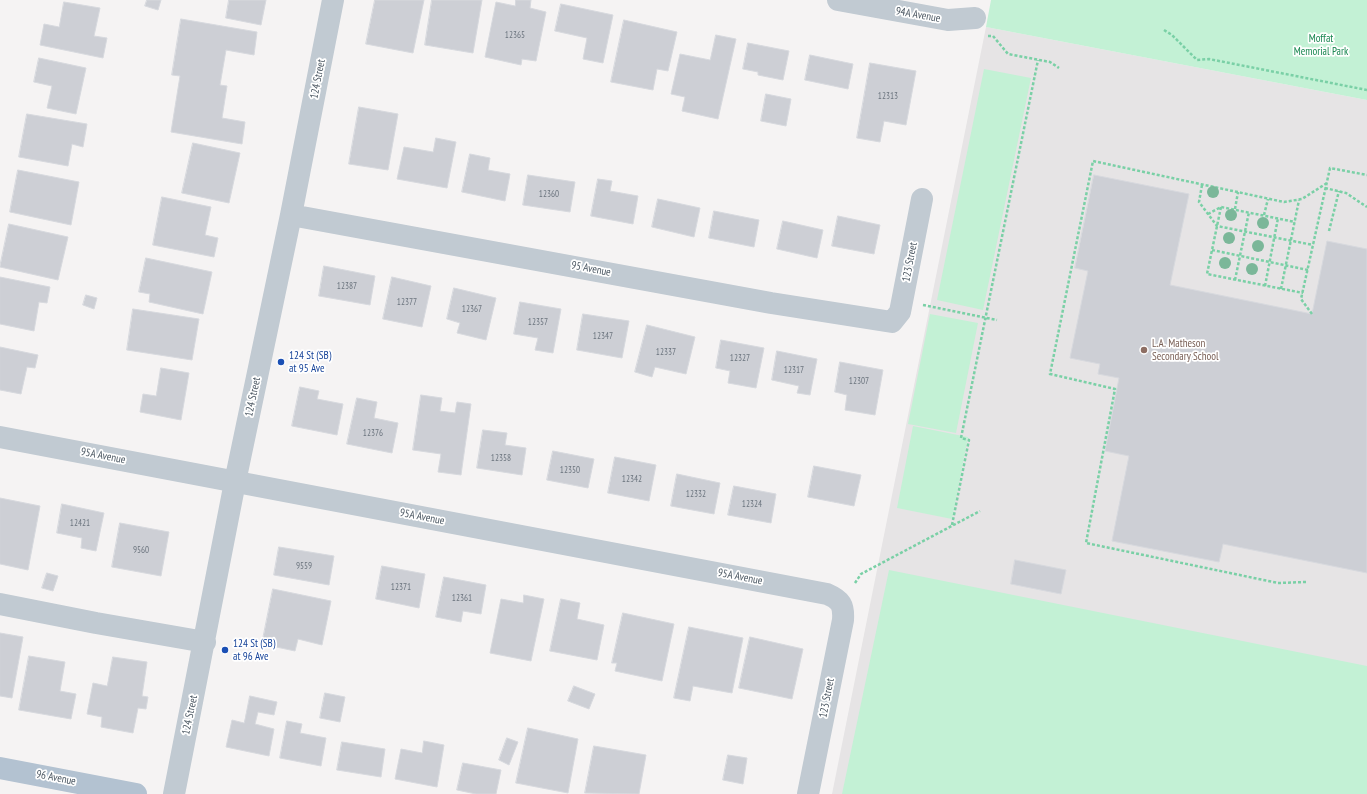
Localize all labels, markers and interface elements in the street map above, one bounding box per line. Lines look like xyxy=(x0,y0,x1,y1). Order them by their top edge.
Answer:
street label: 94A Avenue xyxy=(895,5,941,25)
house number: 12365 xyxy=(505,30,525,40)
park label: Moffat Memorial Park xyxy=(1294,32,1348,58)
street label: 124 Street xyxy=(308,58,328,100)
house number: 12313 xyxy=(878,91,898,101)
house number: 12360 xyxy=(539,189,559,199)
street label: 123 Street xyxy=(900,241,920,283)
street label: 95 Avenue xyxy=(570,259,612,279)
house number: 12387 xyxy=(337,281,357,291)
house number: 12377 xyxy=(397,297,417,307)
house number: 12367 xyxy=(462,304,482,314)
house number: 12357 xyxy=(528,317,548,327)
house number: 12347 xyxy=(593,331,613,341)
place label: L.A. Matheson Secondary School xyxy=(1152,337,1219,363)
marker: L.A. Matheson Secondary School xyxy=(1139,345,1149,355)
house number: 12337 xyxy=(656,347,676,357)
place label: 124 St (SB) at 95 Ave xyxy=(289,349,331,375)
house number: 12327 xyxy=(730,353,750,363)
marker: 124 St (SB) at 95 Ave xyxy=(276,357,286,367)
house number: 12317 xyxy=(784,365,804,375)
street label: 124 Street xyxy=(242,376,264,418)
house number: 12307 xyxy=(849,376,869,386)
house number: 12376 xyxy=(363,428,383,438)
street label: 95A Avenue xyxy=(80,445,126,467)
house number: 12358 xyxy=(491,453,511,463)
house number: 12350 xyxy=(560,465,580,475)
house number: 12342 xyxy=(622,474,642,484)
house number: 12332 xyxy=(686,489,706,499)
house number: 12324 xyxy=(742,499,762,509)
street label: 95A Avenue xyxy=(399,506,445,528)
house number: 12421 xyxy=(70,518,90,528)
house number: 9560 xyxy=(133,545,149,555)
house number: 9559 xyxy=(296,561,312,571)
street label: 95A Avenue xyxy=(717,566,763,588)
house number: 12371 xyxy=(391,582,411,592)
house number: 12361 xyxy=(452,593,472,603)
place label: 124 St (SB) at 96 Ave xyxy=(233,637,275,663)
marker: 124 St (SB) at 96 Ave xyxy=(220,645,230,655)
street label: 123 Street xyxy=(817,677,837,719)
street label: 124 Street xyxy=(179,694,201,736)
street label: 96 Avenue xyxy=(35,768,77,788)

